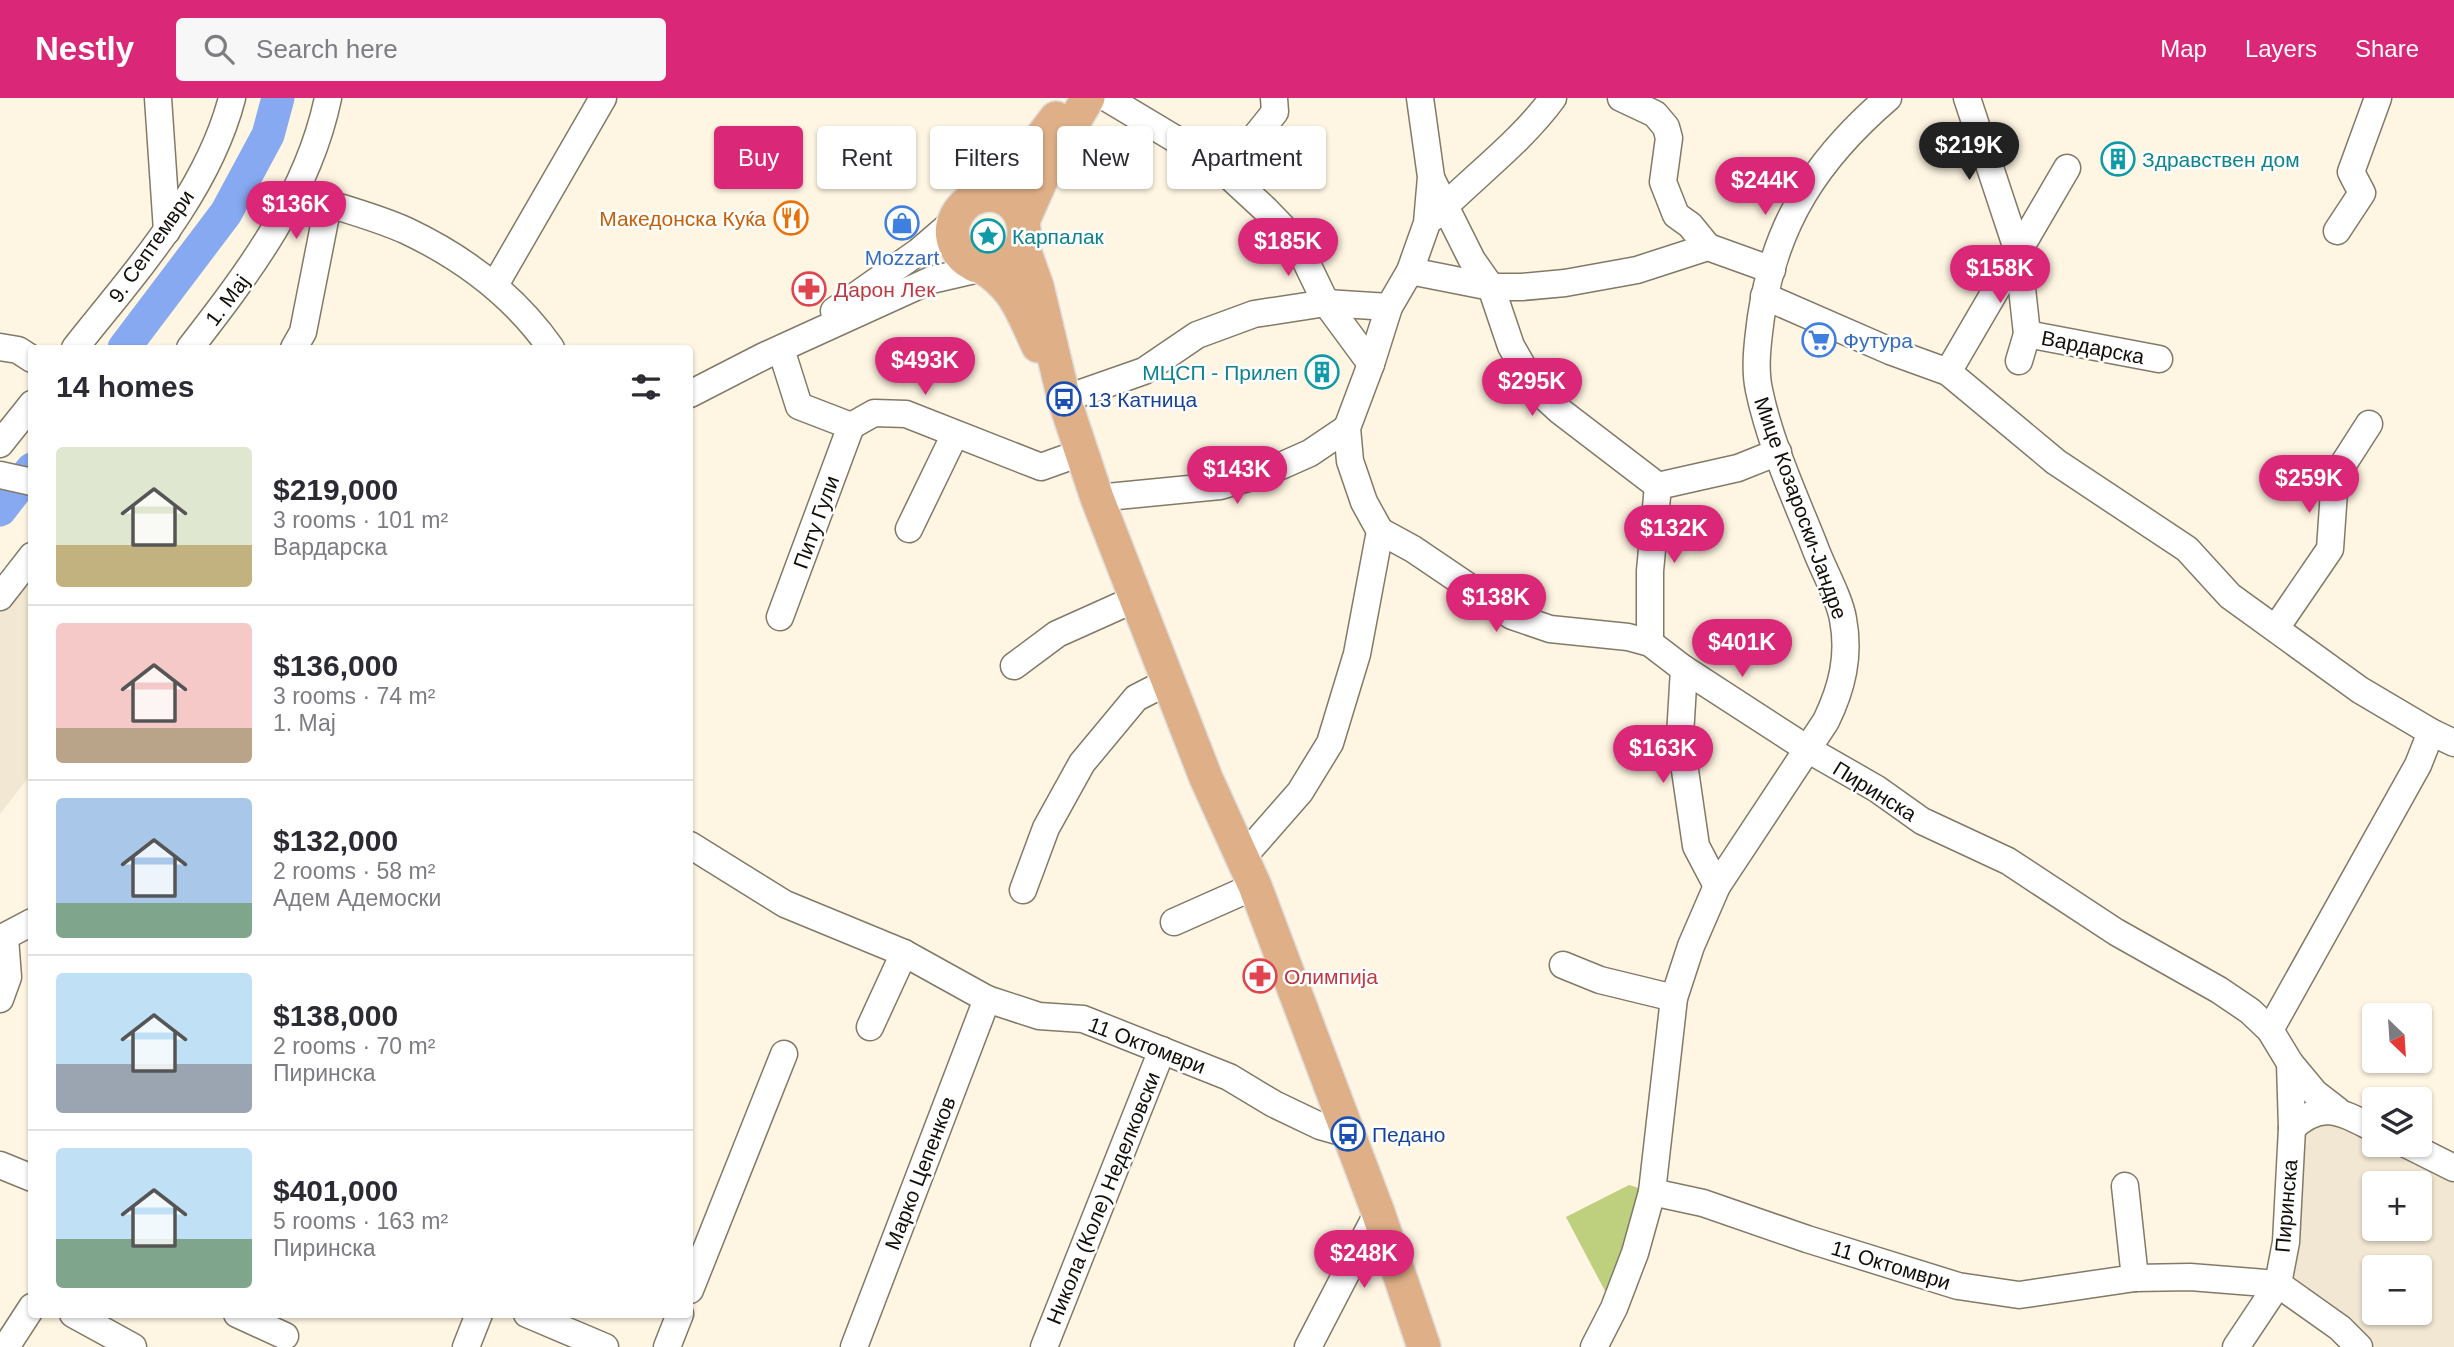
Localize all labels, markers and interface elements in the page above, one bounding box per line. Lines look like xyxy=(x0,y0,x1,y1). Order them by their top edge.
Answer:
search box xyxy=(176,18,666,81)
text: Nestly xyxy=(35,30,134,67)
icon: search xyxy=(200,30,238,68)
text: Search here xyxy=(256,34,398,64)
text: Map xyxy=(2160,35,2207,62)
text: Layers xyxy=(2245,35,2317,62)
text: Share xyxy=(2355,35,2419,62)
pin: $219K xyxy=(1920,122,2018,182)
chip: Buy xyxy=(714,126,803,189)
chip: Rent xyxy=(817,126,916,189)
chip: Filters xyxy=(930,126,1043,189)
chip: New xyxy=(1057,126,1153,189)
chip: Apartment xyxy=(1167,126,1326,189)
text: $219K xyxy=(1935,132,2003,158)
building icon: Здравствен дом xyxy=(2099,140,2137,178)
place label: Здравствен дом xyxy=(2142,148,2300,171)
pin: $244K xyxy=(1716,158,1814,217)
text: $244K xyxy=(1731,167,1799,193)
pin: $136K xyxy=(247,181,345,241)
street label: 9. Септември xyxy=(104,185,198,307)
text: $136K xyxy=(262,191,330,217)
restaurant icon: Македонска Куќа xyxy=(772,199,810,237)
shop icon: Mozzart xyxy=(883,204,921,242)
place label: Македонска Куќа xyxy=(599,207,766,230)
place icon: Карпалак xyxy=(969,217,1007,255)
pin: $185K xyxy=(1239,218,1337,278)
place label: Карпалак xyxy=(1012,225,1105,248)
text: $185K xyxy=(1254,228,1322,254)
place label: Mozzart xyxy=(865,246,940,269)
pin: $158K xyxy=(1951,246,2049,305)
text: $158K xyxy=(1966,255,2034,281)
street label: 1. Мај xyxy=(201,270,253,330)
pharmacy icon: Дарон Лек xyxy=(790,270,828,308)
place label: Дарон Лек xyxy=(834,278,936,301)
supermarket icon: Футура xyxy=(1800,321,1838,359)
street label: Вардарска xyxy=(2040,326,2147,368)
place label: Футура xyxy=(1843,329,1913,352)
pin: $493K xyxy=(876,338,974,397)
text: $493K xyxy=(891,347,959,373)
building icon: МЦСП - Прилеп xyxy=(1303,353,1341,391)
pin: $295K xyxy=(1483,358,1581,418)
place label: МЦСП - Прилеп xyxy=(1142,361,1298,384)
icon: filters xyxy=(627,368,665,406)
text: $295K xyxy=(1498,368,1566,394)
text: 14 homes xyxy=(56,370,194,403)
bus stop icon: 13 Катница xyxy=(1045,380,1083,418)
place label: 13 Катница xyxy=(1088,388,1198,411)
street label: Мице Козароски-Јандре xyxy=(1750,394,1852,622)
pin: $143K xyxy=(1188,446,1286,506)
text: $143K xyxy=(1203,456,1271,482)
pin: $259K xyxy=(2260,456,2358,515)
text: $259K xyxy=(2275,465,2343,491)
street label: Питу Гули xyxy=(789,472,843,572)
text: $219,000 xyxy=(273,473,398,506)
icon: home xyxy=(112,475,196,559)
pin: $132K xyxy=(1625,505,1723,565)
text: 3 rooms · 101 m² xyxy=(273,507,448,533)
text: $132K xyxy=(1640,515,1708,541)
text: Вардарска xyxy=(273,534,387,560)
pin: $138K xyxy=(1447,574,1545,634)
text: $138K xyxy=(1462,584,1530,610)
pin: $401K xyxy=(1693,620,1791,679)
text: $401K xyxy=(1708,629,1776,655)
text: $136,000 xyxy=(273,649,398,682)
icon: home xyxy=(112,651,196,735)
text: 3 rooms · 74 m² xyxy=(273,683,435,709)
text: 1. Мај xyxy=(273,710,336,736)
pin: $163K xyxy=(1614,726,1712,785)
text: $163K xyxy=(1629,735,1697,761)
street label: Пиринска xyxy=(1829,756,1921,826)
text: $132,000 xyxy=(273,824,398,857)
icon: home xyxy=(112,826,196,910)
text: 2 rooms · 58 m² xyxy=(273,858,435,884)
text: Адем Адемоски xyxy=(273,885,441,911)
pharmacy icon: Олимпија xyxy=(1241,957,1279,995)
place label: Олимпија xyxy=(1284,965,1378,988)
text: $138,000 xyxy=(273,999,398,1032)
icon: home xyxy=(112,1001,196,1085)
north arrow xyxy=(2362,1003,2432,1073)
map controls xyxy=(2362,1003,2432,1325)
street label: 11 Октомври xyxy=(1085,1012,1209,1078)
text: 2 rooms · 70 m² xyxy=(273,1033,435,1059)
text: Пиринска xyxy=(273,1060,376,1086)
street label: Никола (Коле) Неделковски xyxy=(1042,1069,1164,1327)
button: layers xyxy=(2362,1087,2432,1157)
street label: Марко Цепенков xyxy=(880,1093,960,1253)
bus stop icon: Педано xyxy=(1329,1115,1367,1153)
place label: Педано xyxy=(1372,1123,1446,1146)
street label: Пиринска xyxy=(2270,1158,2302,1254)
button: + xyxy=(2362,1171,2432,1241)
text: $401,000 xyxy=(273,1174,398,1207)
icon: home xyxy=(112,1176,196,1260)
text: 5 rooms · 163 m² xyxy=(273,1208,448,1234)
pin: $248K xyxy=(1315,1230,1413,1290)
text: Пиринска xyxy=(273,1235,376,1261)
street label: 11 Октомври xyxy=(1829,1236,1953,1294)
text: $248K xyxy=(1330,1240,1398,1266)
button: − xyxy=(2362,1255,2432,1325)

